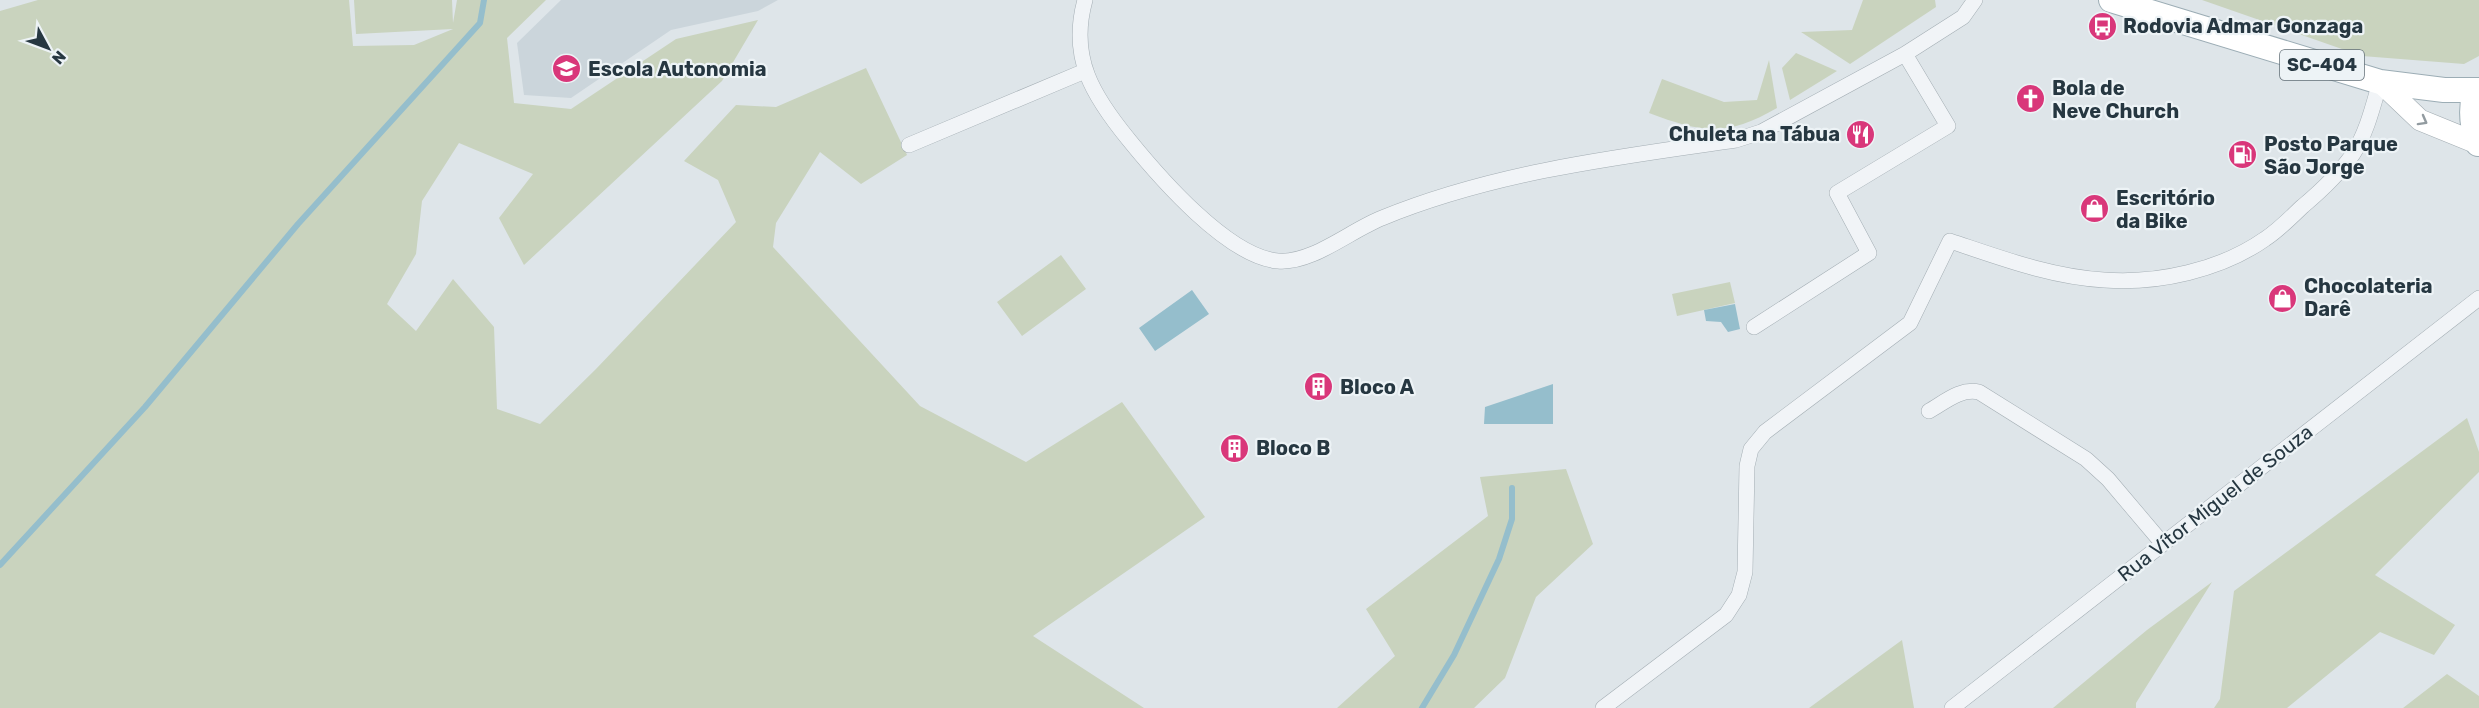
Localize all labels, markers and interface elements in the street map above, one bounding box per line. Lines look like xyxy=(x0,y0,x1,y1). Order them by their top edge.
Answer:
bus stop icon: Rodovia Admar Gonzaga xyxy=(2086,10,2118,42)
place label: Rodovia Admar Gonzaga xyxy=(2123,14,2363,38)
north arrow xyxy=(18,18,78,78)
text: N xyxy=(48,47,70,68)
road number: SC-404 xyxy=(2280,50,2364,80)
school or university icon: Escola Autonomia xyxy=(551,53,583,85)
place label: Escola Autonomia xyxy=(588,57,767,81)
place label: Bola de Neve Church xyxy=(2052,76,2179,123)
church icon: Bola de Neve Church xyxy=(2015,83,2047,115)
one-way arrow xyxy=(2417,113,2427,125)
restaurant icon: Chuleta na Tábua xyxy=(1845,118,1877,150)
place label: Chuleta na Tábua xyxy=(1669,122,1840,146)
place label: Posto Parque São Jorge xyxy=(2264,132,2398,179)
fuel station icon: Posto Parque São Jorge xyxy=(2227,139,2259,171)
place label: Escritório da Bike xyxy=(2116,186,2215,233)
shop icon: Escritório da Bike xyxy=(2079,193,2111,225)
place label: Chocolateria Darê xyxy=(2304,274,2433,321)
shop icon: Chocolateria Darê xyxy=(2267,282,2299,314)
building icon: Bloco A xyxy=(1303,371,1335,403)
place label: Bloco A xyxy=(1340,375,1415,399)
street label: Rua Vítor Miguel de Souza xyxy=(2113,419,2317,587)
building icon: Bloco B xyxy=(1219,432,1251,464)
place label: Bloco B xyxy=(1256,436,1330,460)

